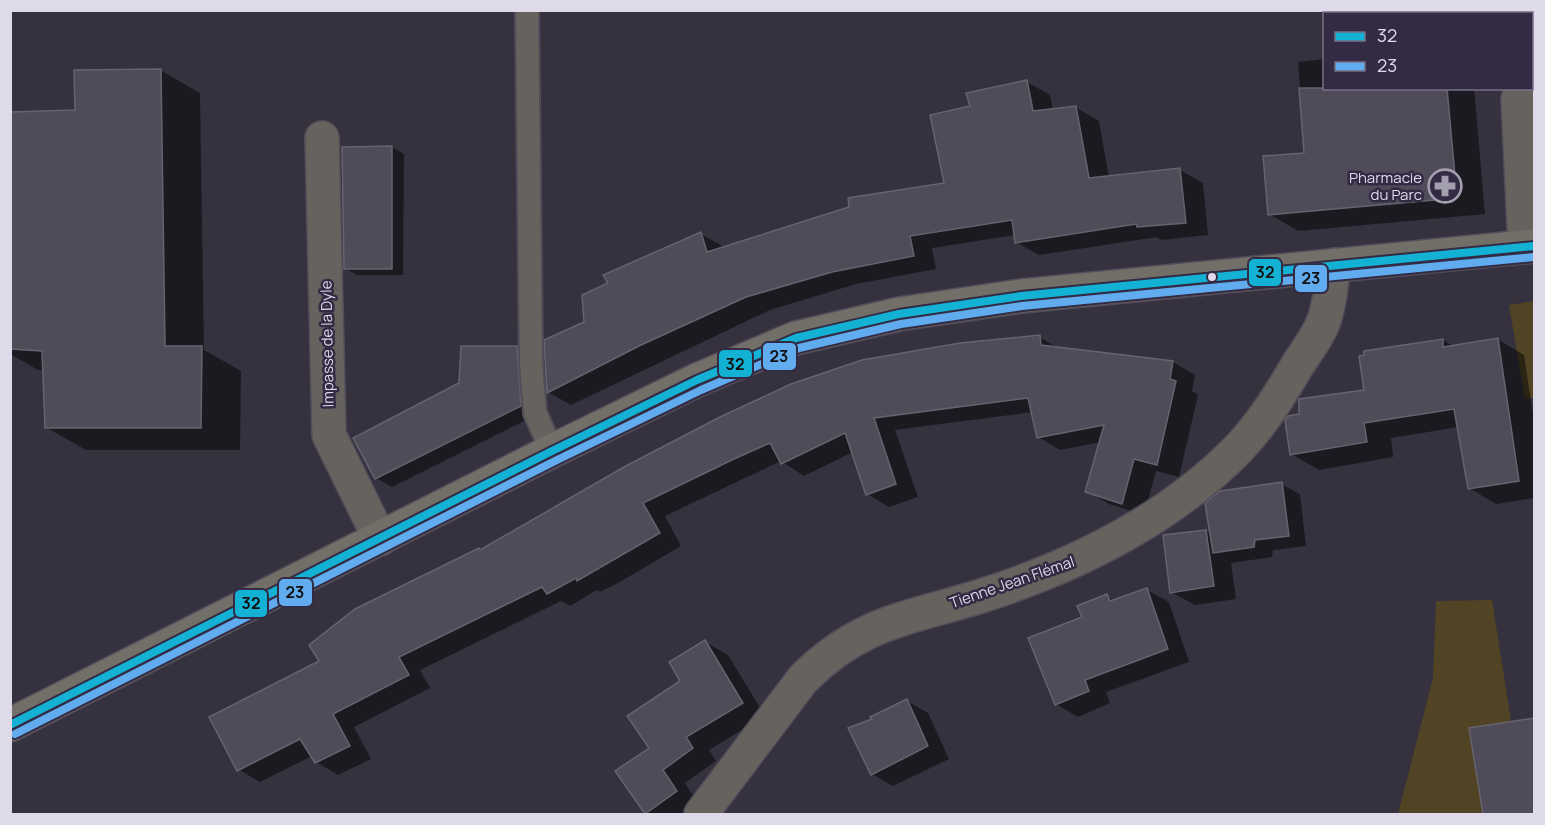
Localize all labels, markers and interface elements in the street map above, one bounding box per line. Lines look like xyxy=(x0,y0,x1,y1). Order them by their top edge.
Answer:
legend xyxy=(1323,12,1533,90)
text: 32 xyxy=(1377,23,1397,47)
text: 23 xyxy=(1377,53,1397,77)
place label: Pharmacie du Parc xyxy=(1349,167,1422,205)
pharmacy icon: Pharmacie du Parc xyxy=(1427,168,1463,204)
line badge: 32 xyxy=(1248,258,1282,287)
text: 32 xyxy=(1256,261,1274,283)
line badge: 23 xyxy=(1294,264,1328,293)
text: 23 xyxy=(1302,267,1320,289)
unlabelled marker xyxy=(1206,271,1218,283)
street label: Impasse de la Dyle xyxy=(315,280,339,408)
line badge: 23 xyxy=(762,342,797,371)
text: 23 xyxy=(770,345,788,367)
line badge: 32 xyxy=(718,349,753,378)
text: 32 xyxy=(726,353,744,375)
street label: Tienne Jean Flémal xyxy=(947,551,1077,613)
line badge: 23 xyxy=(278,578,313,607)
text: 23 xyxy=(286,581,304,603)
line badge: 32 xyxy=(234,589,268,618)
text: 32 xyxy=(242,592,260,614)

